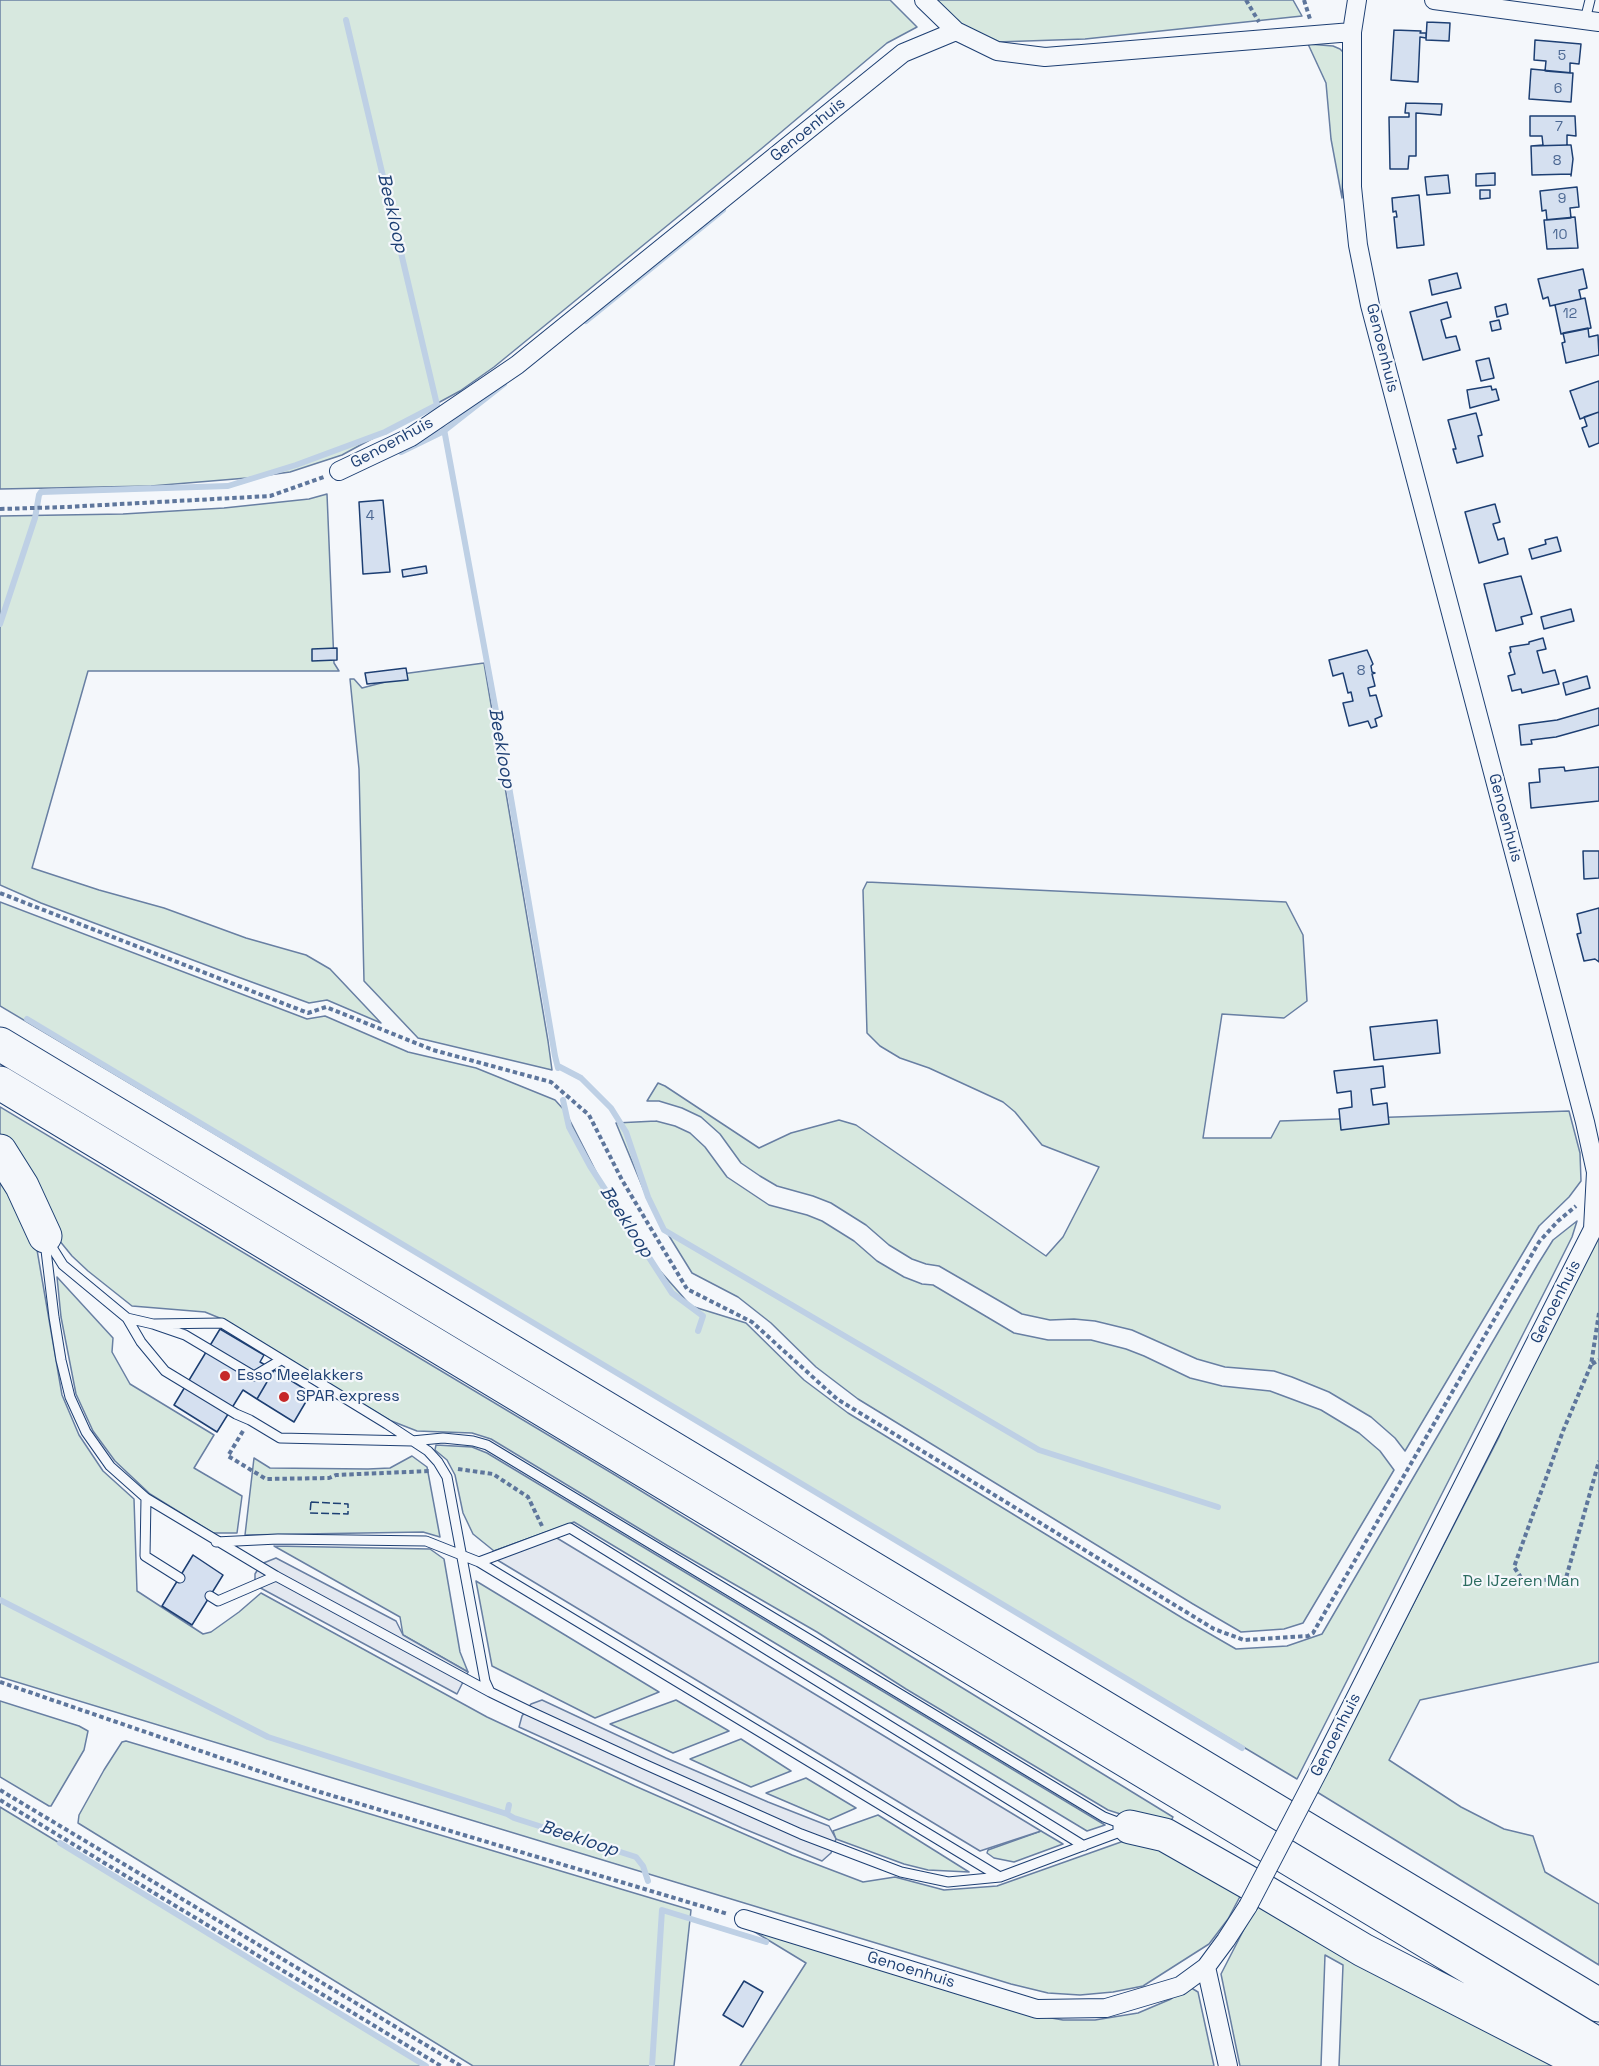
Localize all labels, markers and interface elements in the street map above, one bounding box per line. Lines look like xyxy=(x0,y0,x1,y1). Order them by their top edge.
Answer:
house number: 5 xyxy=(1558,48,1566,64)
house number: 6 xyxy=(1554,81,1562,97)
street label: Genoenhuis xyxy=(767,94,849,166)
house number: 7 xyxy=(1555,119,1563,135)
house number: 8 xyxy=(1553,153,1561,169)
water label: Beekloop xyxy=(372,171,412,255)
house number: 9 xyxy=(1558,191,1566,207)
house number: 10 xyxy=(1553,227,1567,243)
street label: Genoenhuis xyxy=(1362,302,1402,394)
house number: 12 xyxy=(1563,306,1577,322)
street label: Genoenhuis xyxy=(347,413,437,473)
house number: 4 xyxy=(366,508,374,524)
house number: 8 xyxy=(1357,663,1365,679)
water label: Beekloop xyxy=(483,706,519,790)
street label: Genoenhuis xyxy=(1484,772,1526,864)
water label: Beekloop xyxy=(595,1182,657,1262)
street label: Genoenhuis xyxy=(1527,1257,1585,1347)
place label: Esso Meelakkers xyxy=(237,1366,363,1386)
marker: Esso Meelakkers xyxy=(218,1369,232,1383)
place label: SPAR express xyxy=(296,1387,400,1407)
marker: SPAR express xyxy=(277,1390,291,1404)
park label: De IJzeren Man xyxy=(1462,1572,1580,1592)
street label: Genoenhuis xyxy=(1307,1690,1365,1780)
water label: Beekloop xyxy=(537,1816,621,1862)
street label: Genoenhuis xyxy=(865,1948,957,1992)

